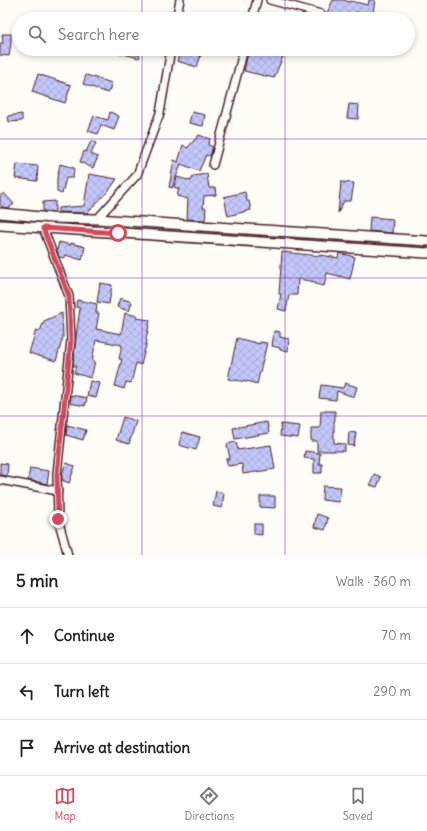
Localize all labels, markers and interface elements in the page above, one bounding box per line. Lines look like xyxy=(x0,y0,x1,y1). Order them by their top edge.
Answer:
search box xyxy=(12,12,415,56)
icon: search xyxy=(26,23,48,45)
text: Search here xyxy=(58,25,139,44)
route start xyxy=(109,224,127,242)
route end xyxy=(49,510,67,528)
text: 5 min xyxy=(16,570,58,592)
text: Walk · 360 m xyxy=(336,573,411,590)
icon: ahead xyxy=(16,625,38,647)
text: Continue xyxy=(54,626,115,645)
text: 70 m xyxy=(382,627,411,644)
icon: left xyxy=(16,681,38,703)
text: Turn left xyxy=(54,682,109,701)
text: 290 m xyxy=(373,683,411,700)
icon: arrive xyxy=(16,737,38,759)
text: Arrive at destination xyxy=(54,738,190,757)
tab: Map xyxy=(54,785,76,823)
tab: Directions xyxy=(185,785,234,823)
tab: Saved xyxy=(343,785,373,823)

